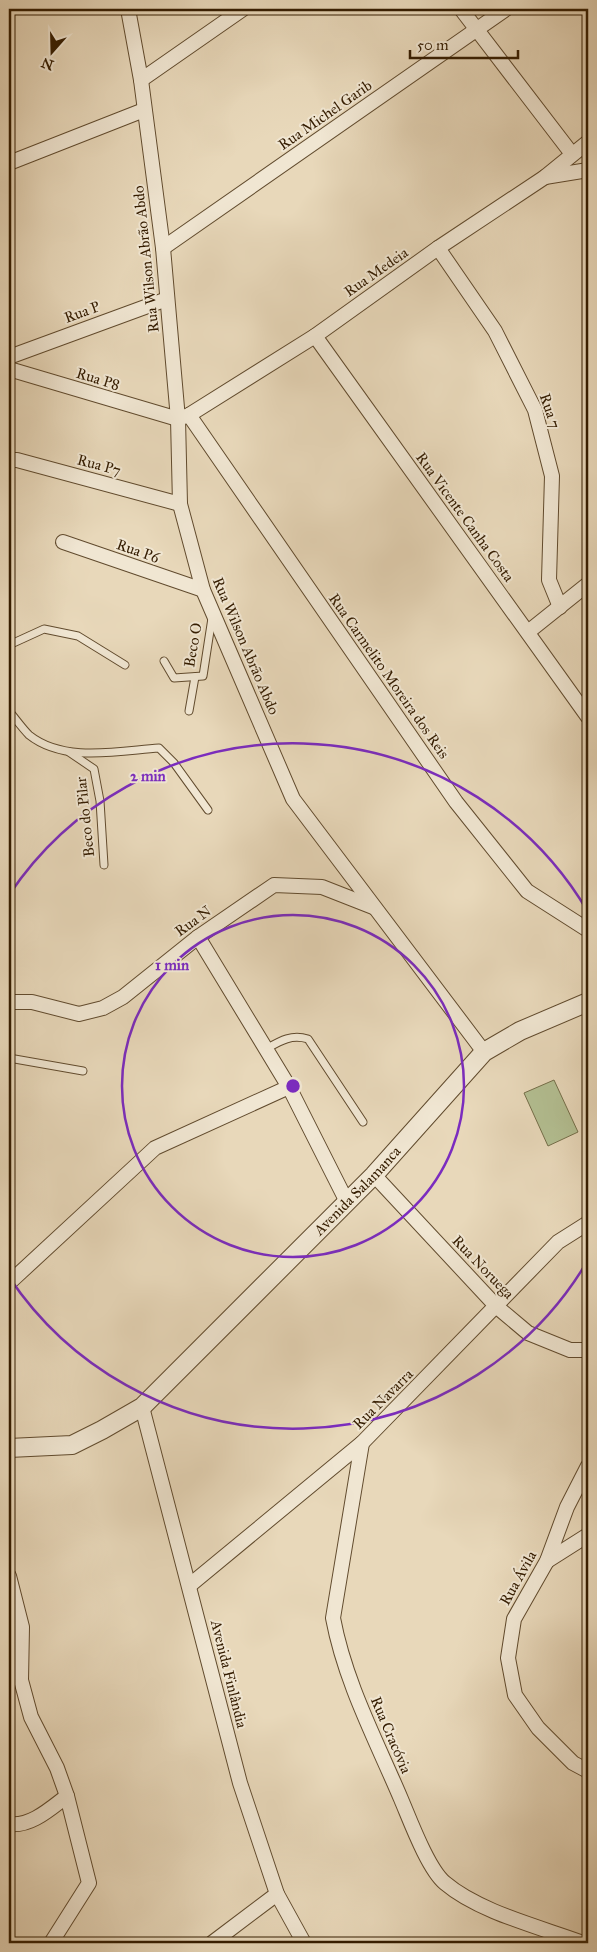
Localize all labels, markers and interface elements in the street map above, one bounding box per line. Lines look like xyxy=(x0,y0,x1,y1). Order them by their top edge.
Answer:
north arrow xyxy=(28,28,78,78)
scale bar xyxy=(410,28,517,60)
text: 50 m xyxy=(417,36,449,54)
text: N xyxy=(39,54,56,74)
street label: Rua Michel Garib xyxy=(275,76,375,154)
street label: Rua Wilson Abrão Abdo xyxy=(129,184,163,333)
street label: Rua Medeia xyxy=(341,243,412,301)
street label: Rua P xyxy=(62,297,103,327)
street label: Rua P8 xyxy=(74,364,122,394)
street label: Rua 7 xyxy=(536,391,564,431)
street label: Rua Vicente Canha Costa xyxy=(412,449,518,586)
street label: Rua P7 xyxy=(75,451,123,479)
street label: Rua P6 xyxy=(114,535,163,567)
street label: Rua Wilson Abrão Abdo xyxy=(209,575,283,718)
street label: Rua Carmelito Moreira dos Reis xyxy=(325,590,453,762)
street label: Beco O xyxy=(180,621,206,669)
text: 2 min xyxy=(130,767,167,785)
street label: Beco do Pilar xyxy=(72,776,98,858)
street label: Rua N xyxy=(171,902,215,940)
text: 1 min xyxy=(155,956,190,974)
centre of rings xyxy=(284,1077,302,1095)
street label: Avenida Salamanca xyxy=(309,1142,405,1240)
street label: Rua Noruega xyxy=(448,1231,518,1303)
street label: Rua Navarra xyxy=(349,1365,417,1433)
street label: Rua Ávila xyxy=(495,1547,541,1608)
street label: Avenida Finlândia xyxy=(207,1617,251,1730)
street label: Rua Cracóvia xyxy=(367,1694,416,1777)

